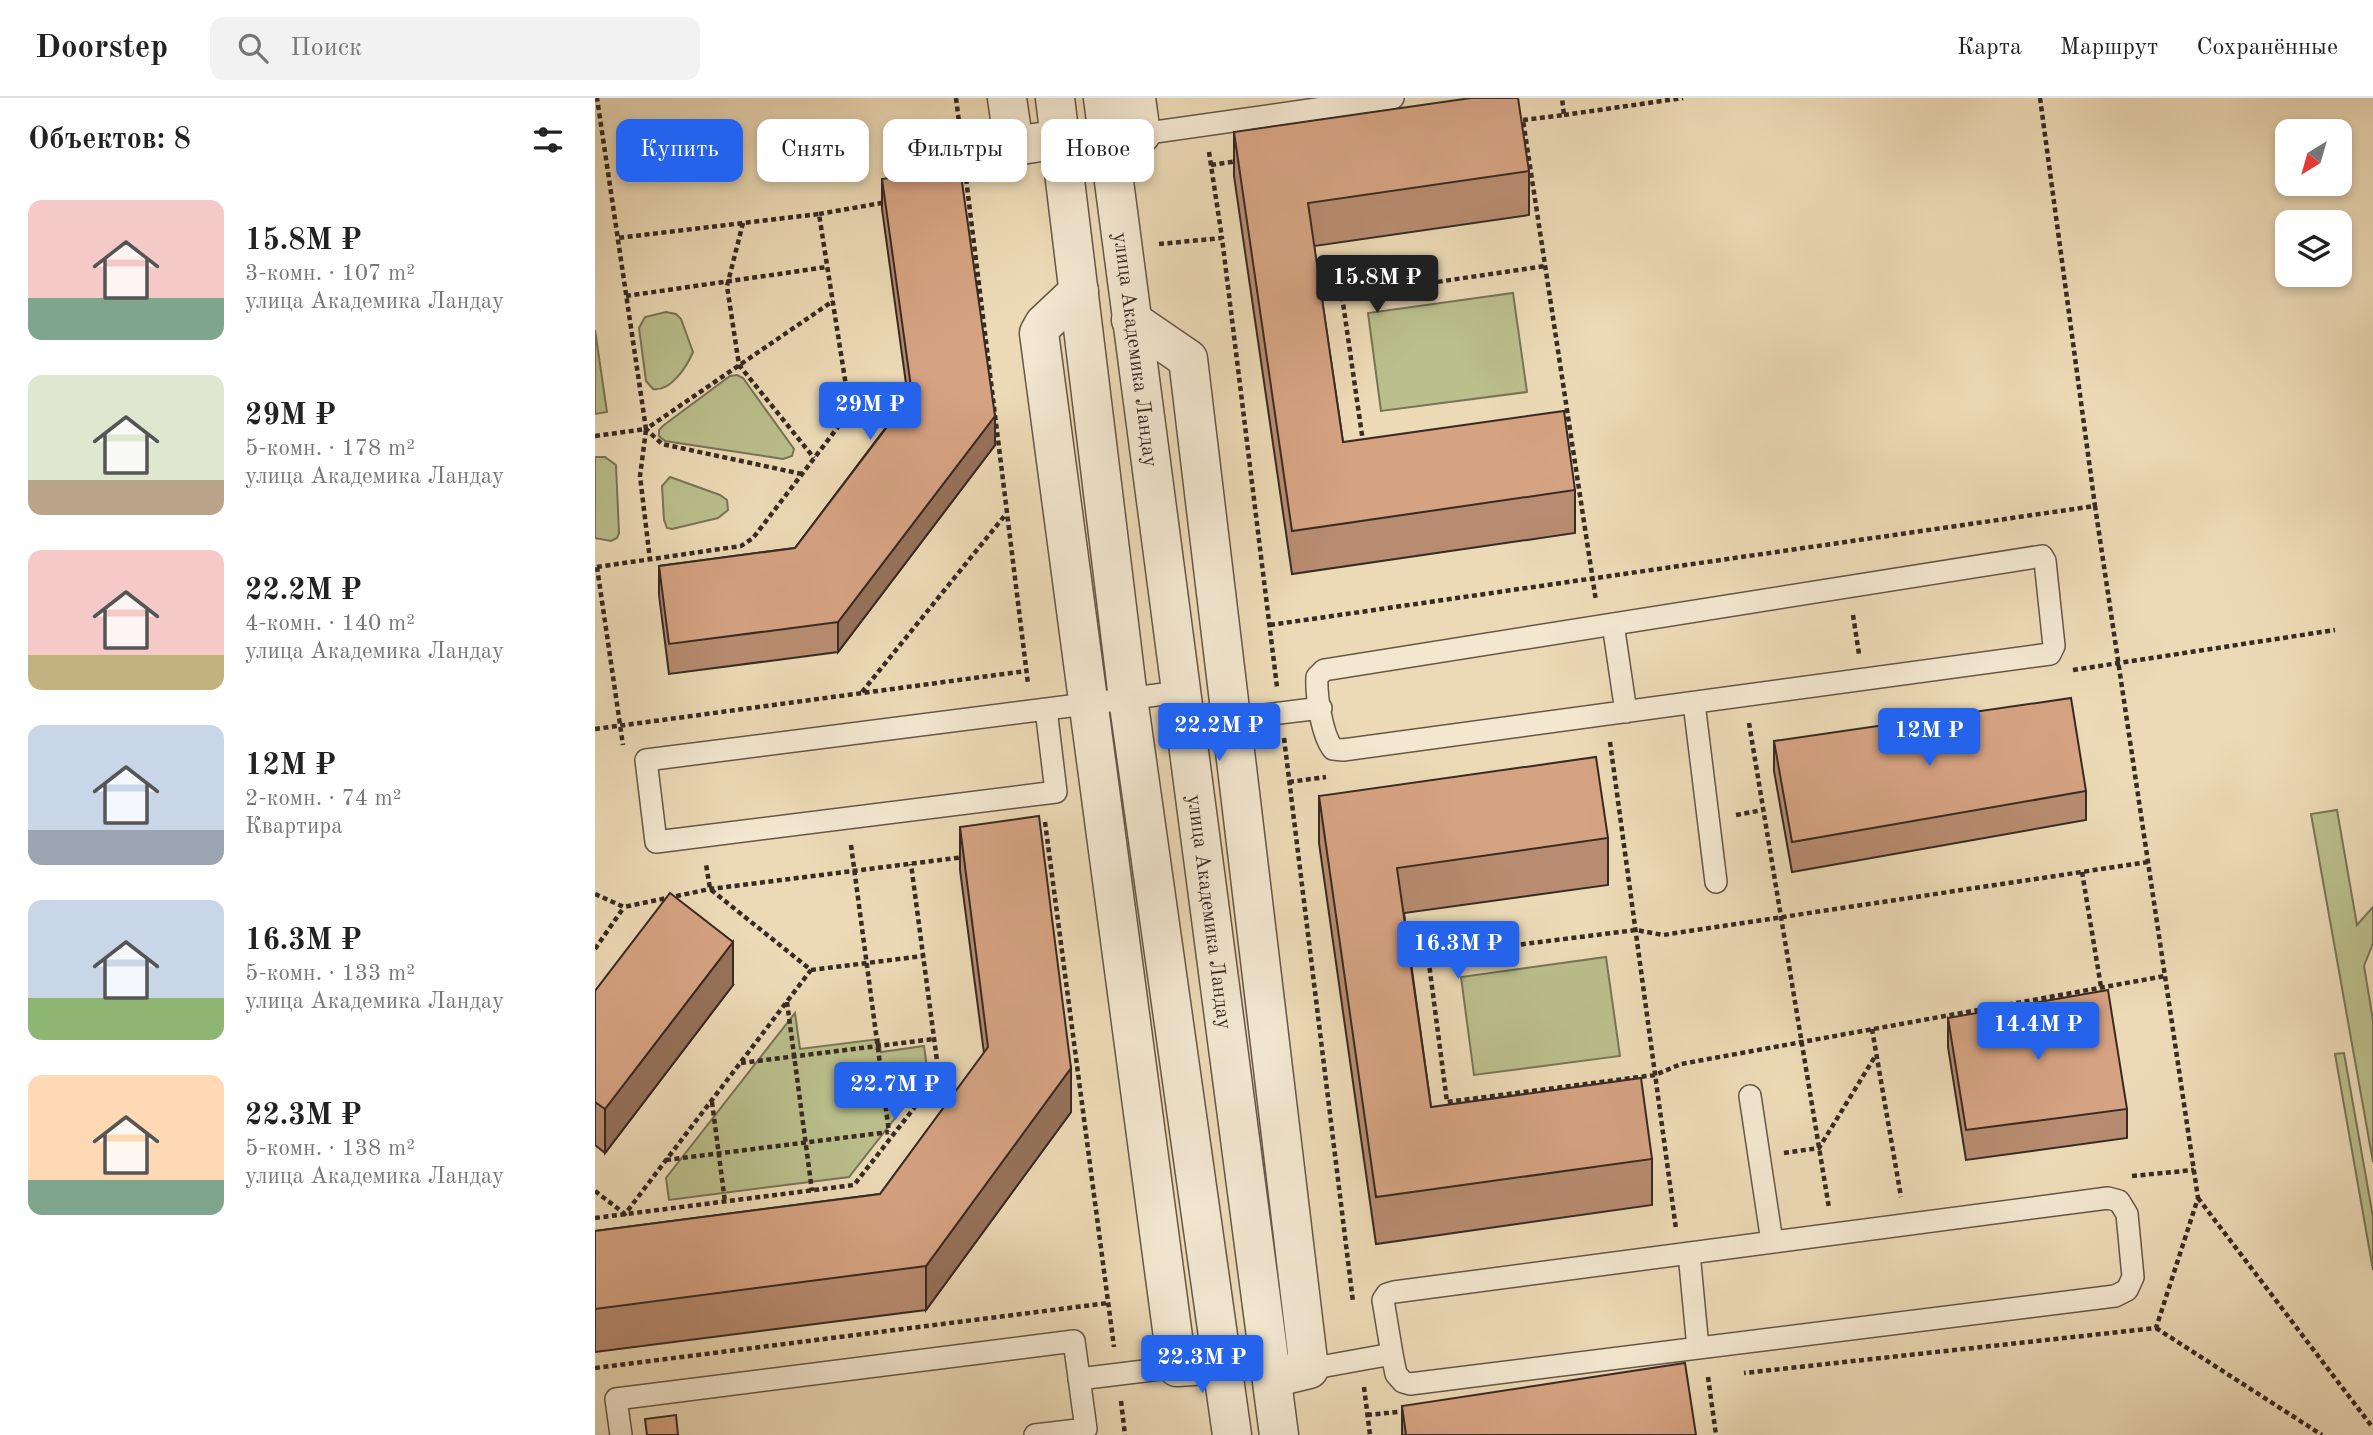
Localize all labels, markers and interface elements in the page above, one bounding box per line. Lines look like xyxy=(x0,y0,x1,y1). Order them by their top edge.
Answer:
search box xyxy=(210,17,700,80)
icon: search xyxy=(234,29,272,67)
text: Doorstep xyxy=(35,32,168,65)
text: Поиск xyxy=(290,35,362,61)
text: Карта xyxy=(1957,36,2022,60)
text: Маршрут xyxy=(2060,36,2158,60)
text: Сохранённые xyxy=(2196,36,2338,60)
chip: Купить xyxy=(616,119,743,182)
chip: Снять xyxy=(757,119,869,182)
chip: Фильтры xyxy=(883,119,1027,182)
chip: Новое xyxy=(1041,119,1154,182)
north arrow xyxy=(2275,119,2352,196)
map controls xyxy=(2275,119,2352,287)
icon: filters xyxy=(529,121,567,159)
text: Объектов: 8 xyxy=(28,125,191,155)
button: layers xyxy=(2275,210,2352,287)
text: 15.8M ₽ xyxy=(245,226,362,256)
icon: home xyxy=(84,228,168,312)
street label: улица Академика Ландау xyxy=(1109,231,1161,469)
pin: 15.8M ₽ xyxy=(1312,256,1442,315)
text: 3-комн. · 107 m² xyxy=(245,262,415,285)
text: 15.8M ₽ xyxy=(1332,266,1422,289)
text: улица Академика Ландау xyxy=(245,290,504,313)
pin: 29M ₽ xyxy=(821,382,919,442)
text: 29M ₽ xyxy=(835,393,905,416)
text: 29M ₽ xyxy=(245,401,336,431)
icon: home xyxy=(84,403,168,487)
text: 5-комн. · 178 m² xyxy=(245,437,415,460)
text: улица Академика Ландау xyxy=(245,465,504,488)
text: 22.2M ₽ xyxy=(245,576,362,606)
icon: home xyxy=(84,578,168,662)
text: 4-комн. · 140 m² xyxy=(245,612,415,635)
text: улица Академика Ландау xyxy=(245,640,504,663)
pin: 22.2M ₽ xyxy=(1154,704,1284,763)
pin: 12M ₽ xyxy=(1880,708,1978,768)
text: 22.2M ₽ xyxy=(1174,714,1264,737)
text: 12M ₽ xyxy=(1894,719,1964,742)
text: 12M ₽ xyxy=(245,751,336,781)
icon: home xyxy=(84,753,168,837)
text: 2-комн. · 74 m² xyxy=(245,787,402,810)
street label: улица Академика Ландау xyxy=(1183,793,1235,1031)
text: Квартира xyxy=(245,815,343,838)
pin: 16.3M ₽ xyxy=(1393,922,1523,981)
text: 16.3M ₽ xyxy=(245,926,362,956)
icon: home xyxy=(84,928,168,1012)
text: 16.3M ₽ xyxy=(1413,932,1503,955)
text: 5-комн. · 133 m² xyxy=(245,962,415,985)
text: улица Академика Ландау xyxy=(245,990,504,1013)
pin: 14.4M ₽ xyxy=(1973,1002,2103,1062)
text: 14.4M ₽ xyxy=(1993,1013,2083,1036)
pin: 22.7M ₽ xyxy=(830,1062,960,1122)
text: 22.7M ₽ xyxy=(850,1073,940,1096)
text: 22.3M ₽ xyxy=(245,1101,362,1131)
icon: home xyxy=(84,1103,168,1187)
text: 5-комн. · 138 m² xyxy=(245,1137,415,1160)
text: улица Академика Ландау xyxy=(245,1165,504,1188)
pin: 22.3M ₽ xyxy=(1137,1336,1267,1395)
text: 22.3M ₽ xyxy=(1157,1346,1247,1369)

